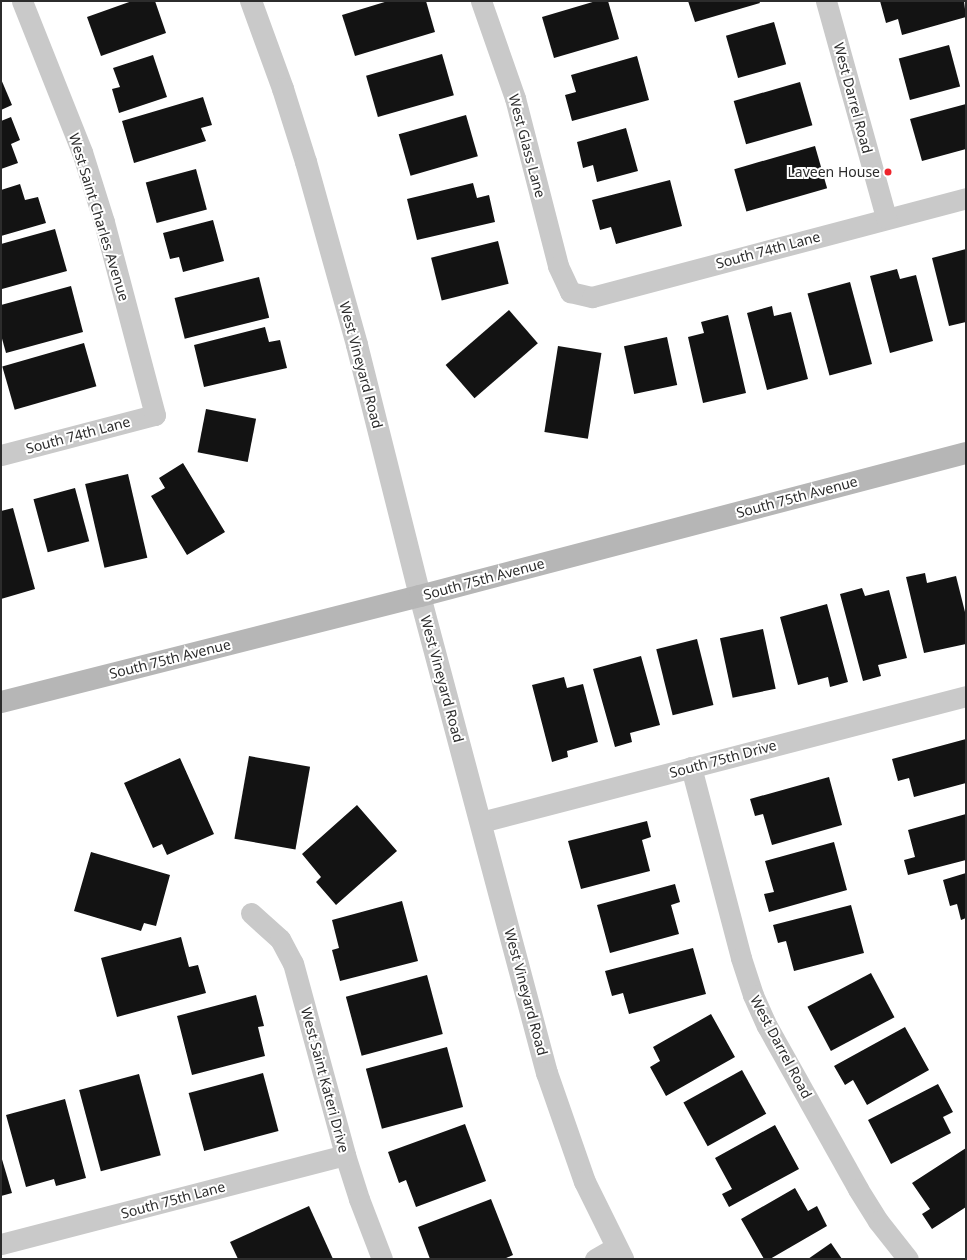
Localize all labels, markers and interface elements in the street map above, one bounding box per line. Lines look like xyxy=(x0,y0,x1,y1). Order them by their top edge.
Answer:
street label: West Darrel Road xyxy=(830,41,876,155)
street label: West Glass Lane xyxy=(505,92,549,200)
street label: West Saint Charles Avenue xyxy=(65,131,133,303)
place label: Laveen House xyxy=(788,164,880,180)
marker: Laveen House xyxy=(883,167,893,177)
street label: South 74th Lane xyxy=(714,228,822,272)
street label: West Vineyard Road xyxy=(336,300,386,430)
street label: South 74th Lane xyxy=(24,413,132,457)
street label: South 75th Avenue xyxy=(735,473,859,521)
street label: South 75th Avenue xyxy=(422,555,546,603)
street label: West Vineyard Road xyxy=(417,614,467,744)
street label: South 75th Avenue xyxy=(107,636,233,682)
street label: South 75th Drive xyxy=(668,737,778,781)
street label: West Vineyard Road xyxy=(501,927,551,1057)
street label: West Darrel Road xyxy=(747,993,815,1101)
street label: West Saint Kateri Drive xyxy=(298,1006,352,1154)
street label: South 75th Lane xyxy=(119,1178,227,1222)

